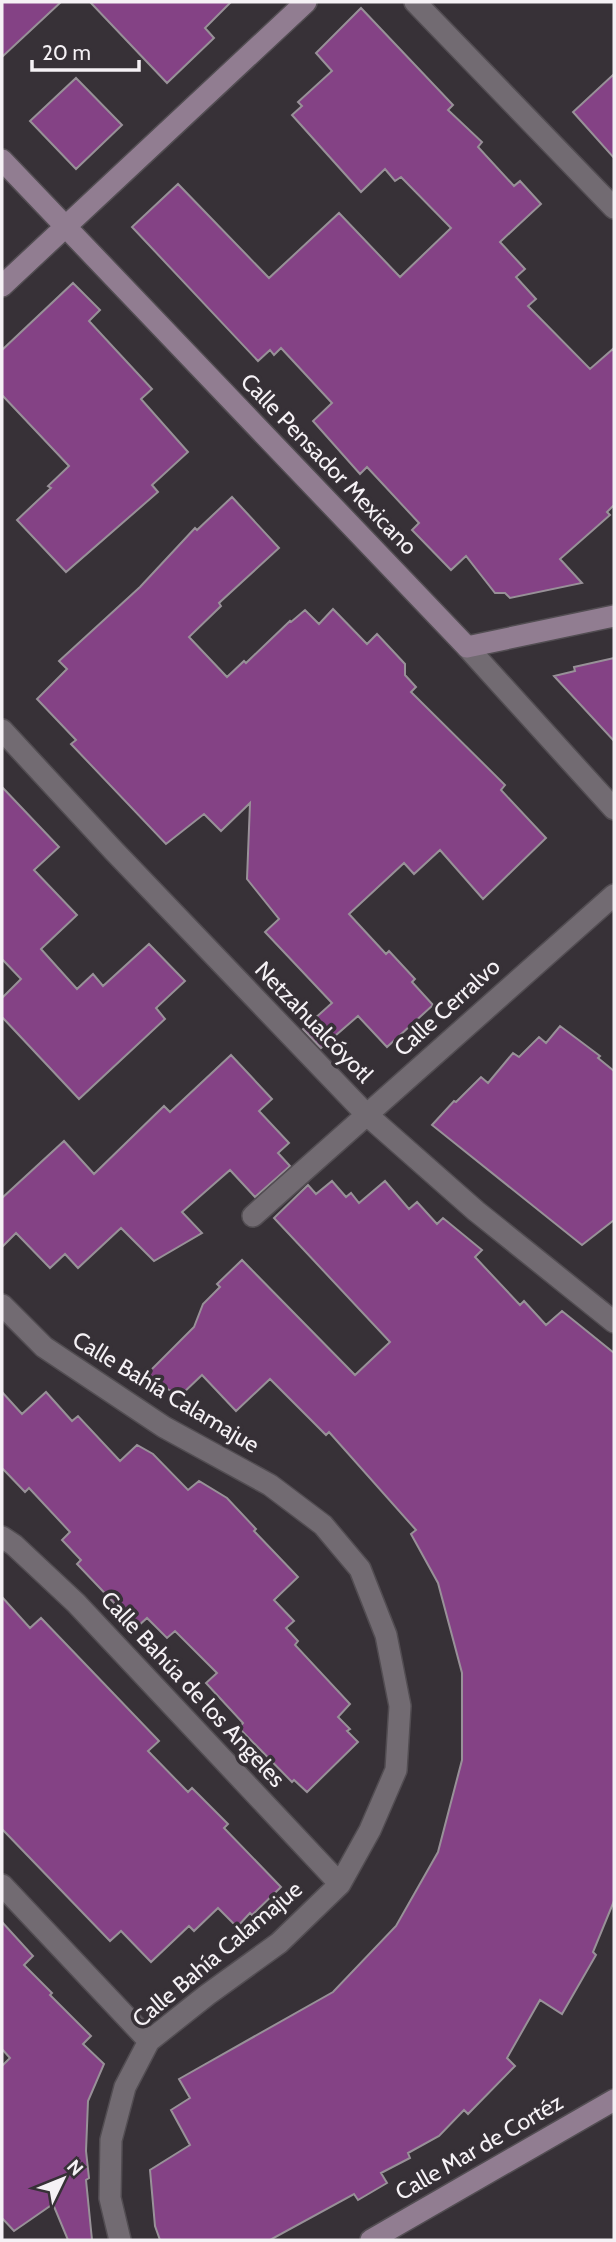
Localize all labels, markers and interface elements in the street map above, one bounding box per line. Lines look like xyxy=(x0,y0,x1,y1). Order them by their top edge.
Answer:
scale bar xyxy=(32,28,138,72)
text: 20 m xyxy=(42,40,91,65)
street label: Calle Pensador Mexicano xyxy=(235,367,423,561)
street label: Calle Cerralvo xyxy=(388,952,506,1062)
street label: Netzahualcóyotl xyxy=(249,955,379,1089)
street label: Calle Bahía Calamajue xyxy=(68,1325,265,1459)
street label: Calle Bahúa de los Angeles xyxy=(95,1585,291,1793)
street label: Calle Bahía Calamajue xyxy=(126,1875,308,2033)
street label: Calle Mar de Cortéz xyxy=(390,2088,568,2206)
north arrow xyxy=(28,2144,98,2214)
text: N xyxy=(62,2155,88,2181)

